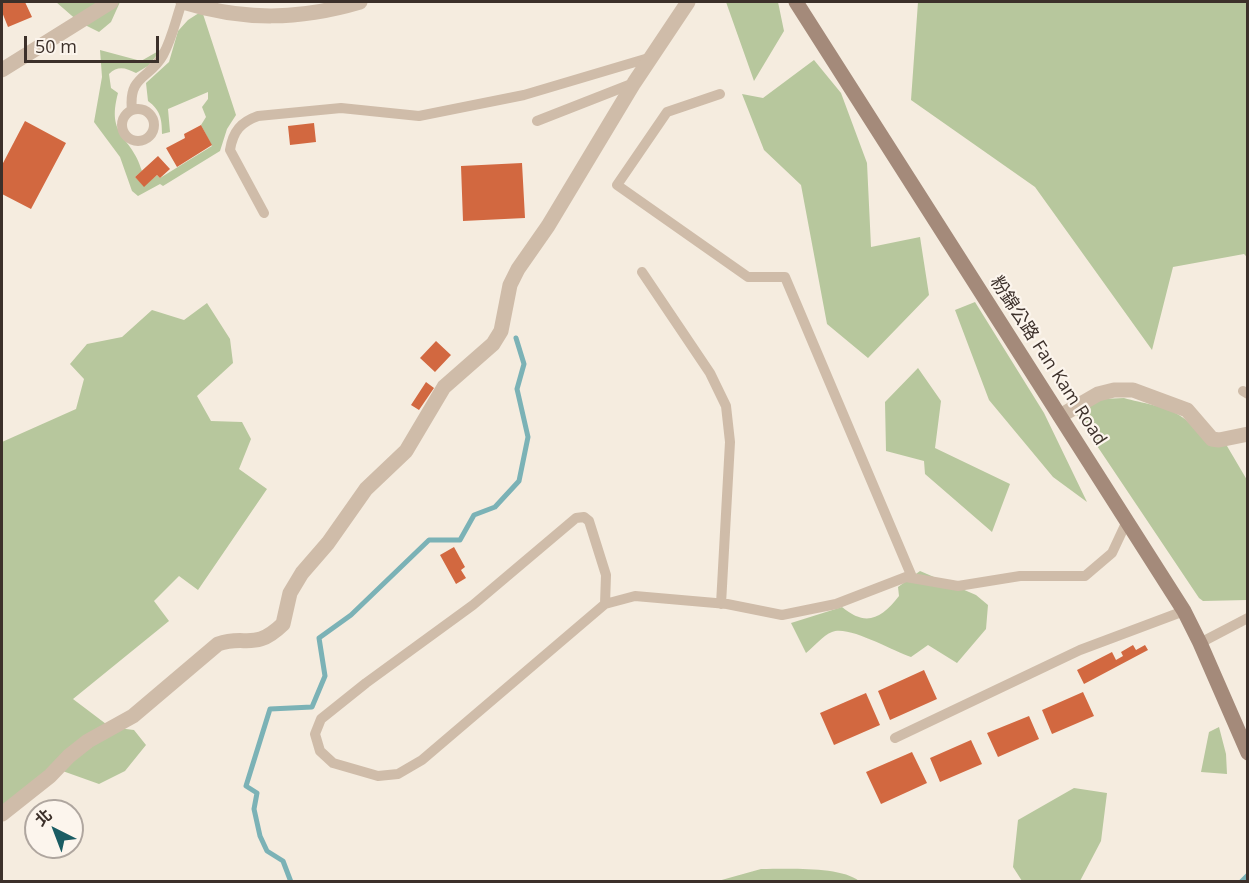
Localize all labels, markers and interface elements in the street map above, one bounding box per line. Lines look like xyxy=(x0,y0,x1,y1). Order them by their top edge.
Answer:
scale bar xyxy=(27,24,162,62)
text: 50 m xyxy=(35,34,77,58)
street label: 粉錦公路 Fan Kam Road xyxy=(985,273,1111,449)
north arrow xyxy=(24,799,84,859)
text: 北 xyxy=(30,804,57,831)

